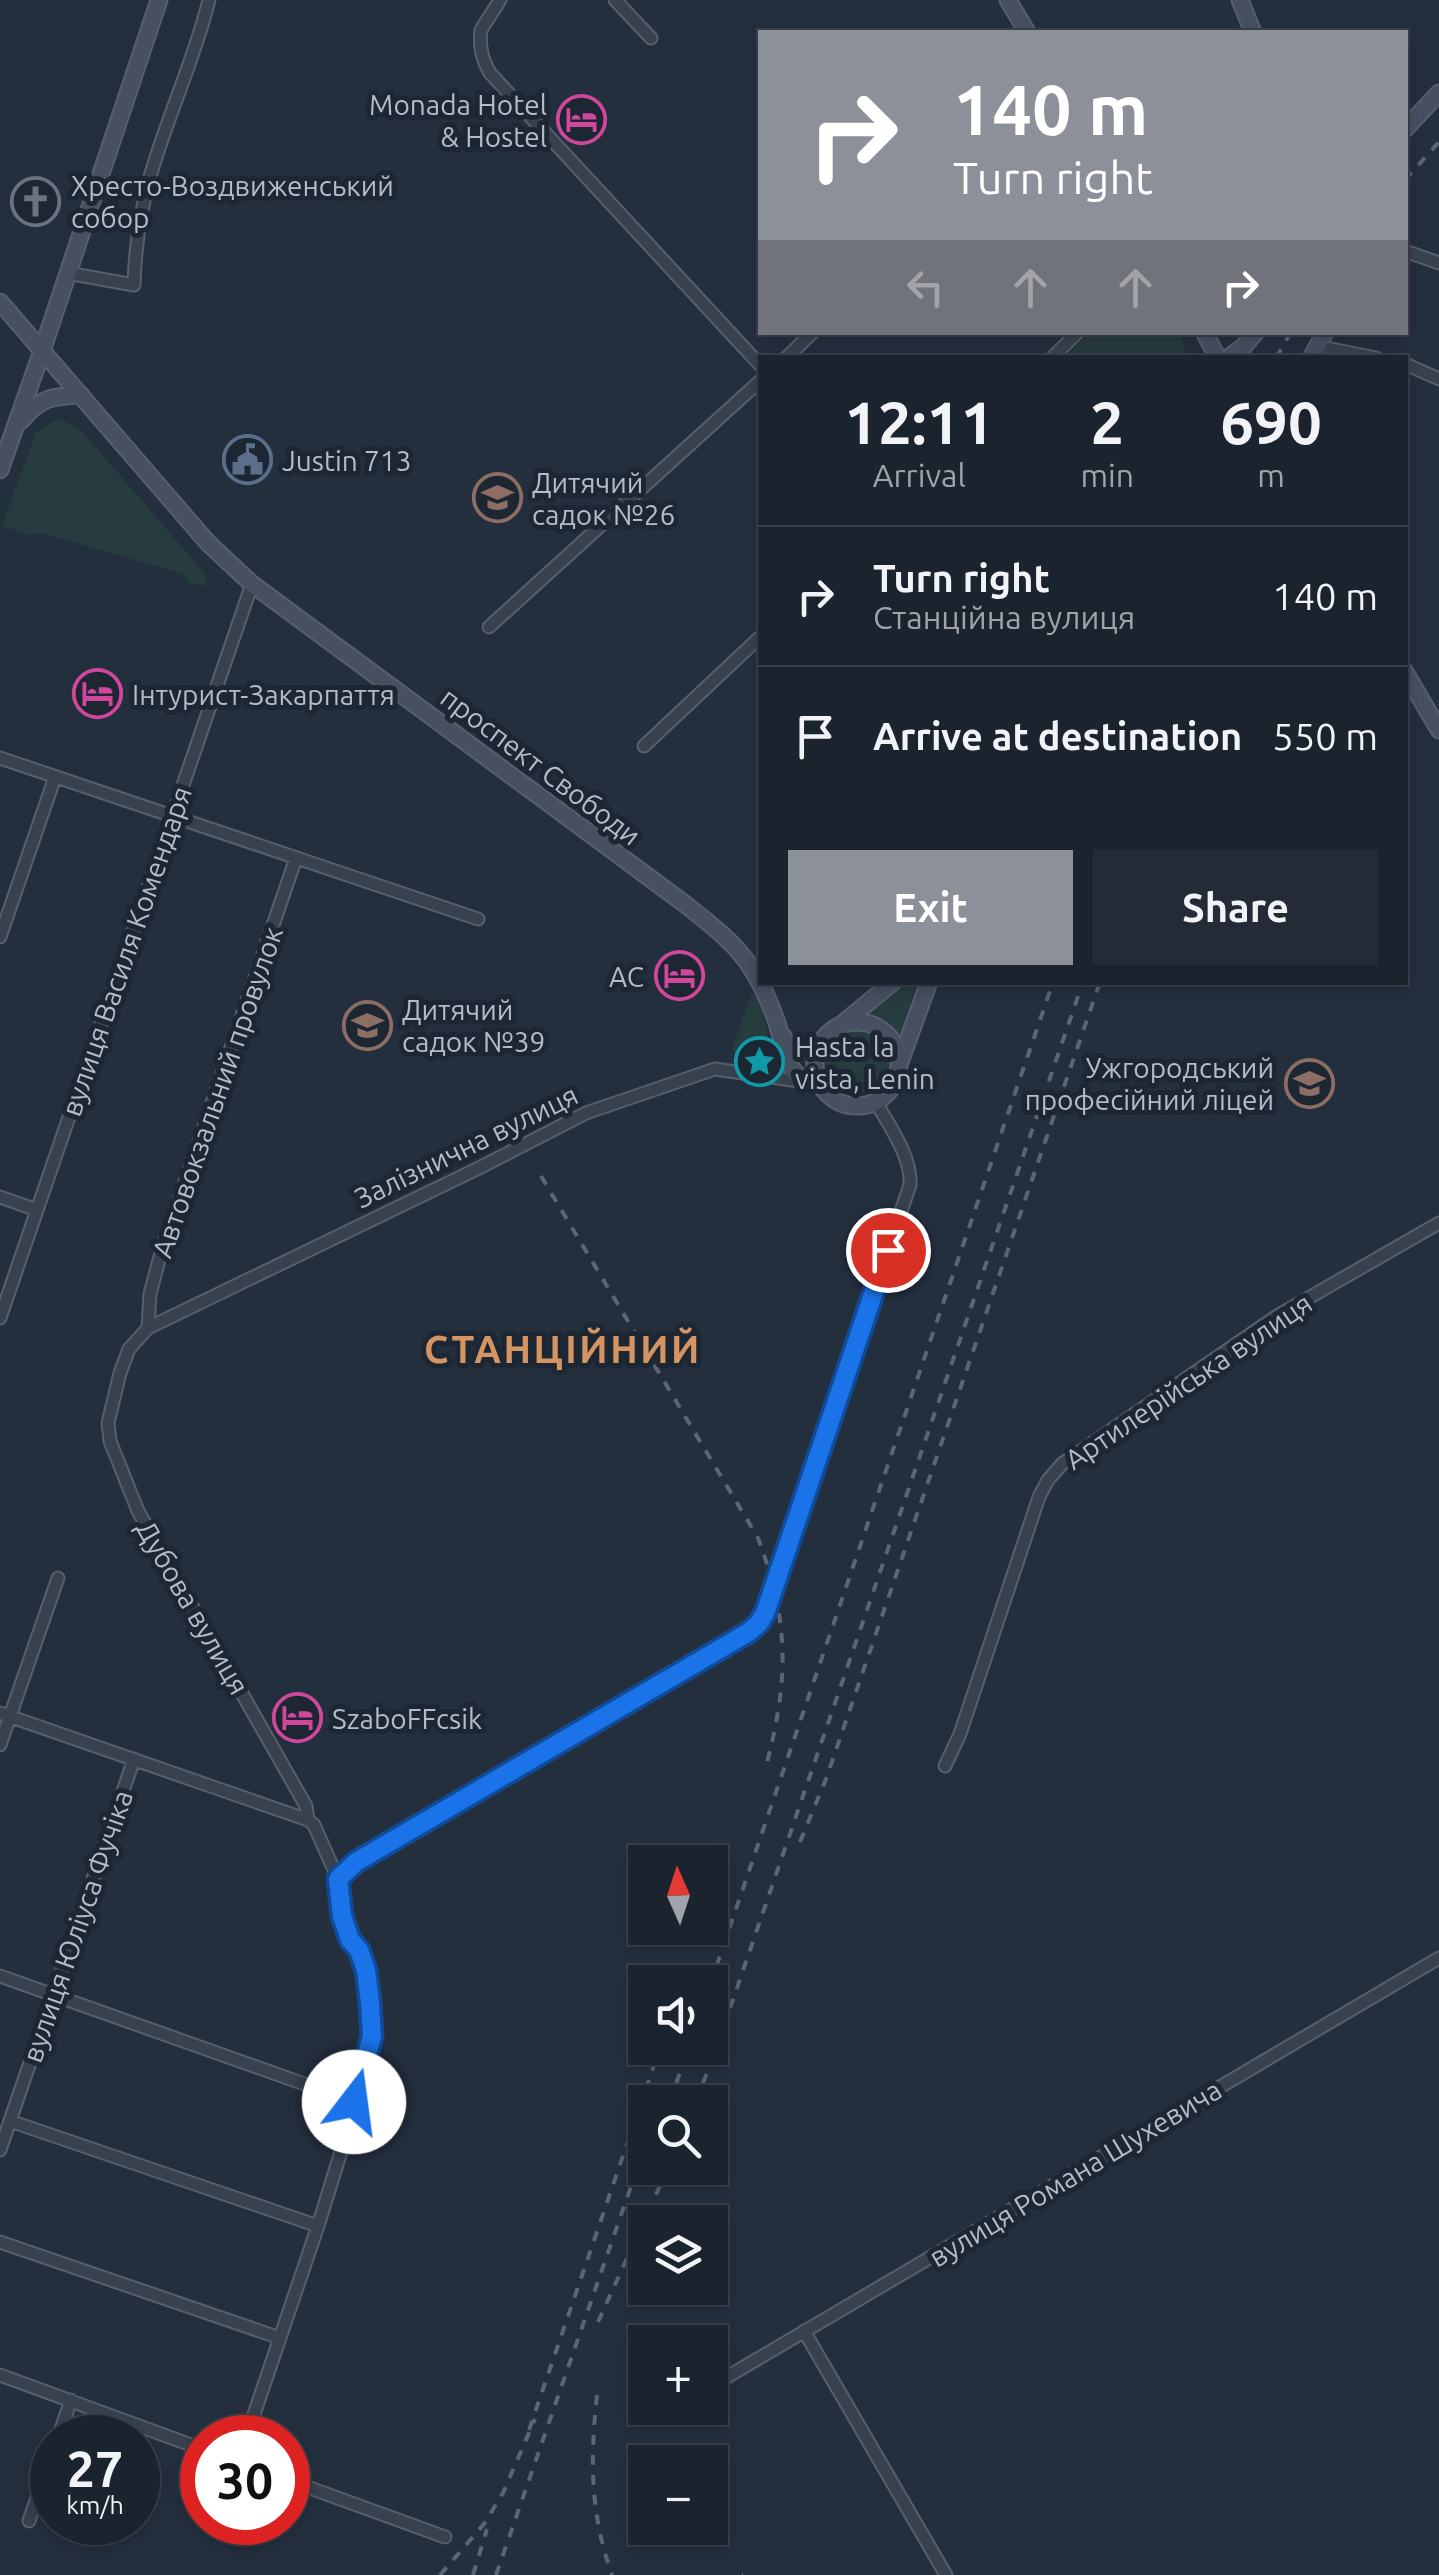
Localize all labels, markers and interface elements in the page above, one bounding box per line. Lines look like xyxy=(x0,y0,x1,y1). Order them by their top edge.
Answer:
icon: right xyxy=(788,70,918,200)
text: 140 m xyxy=(953,70,1148,148)
place label: Monada Hotel & Hostel xyxy=(369,89,547,152)
hotel icon: Monada Hotel & Hostel xyxy=(556,94,608,146)
text: Turn right xyxy=(953,152,1153,203)
place label: Хресто-Воздвиженський собор xyxy=(71,170,394,233)
church icon: Хресто-Воздвиженський собор xyxy=(10,175,62,227)
icon: left xyxy=(898,260,953,315)
icon: ahead xyxy=(1003,260,1058,315)
icon: ahead xyxy=(1108,260,1163,315)
icon: right xyxy=(1213,260,1268,315)
text: 12:11 xyxy=(844,388,994,455)
text: 2 xyxy=(1090,388,1124,455)
text: 690 xyxy=(1220,388,1322,455)
public building icon: Justin 713 xyxy=(221,434,273,486)
place label: Justin 713 xyxy=(282,445,412,476)
text: Arrival xyxy=(873,457,966,493)
text: min xyxy=(1080,457,1134,493)
text: m xyxy=(1257,457,1285,493)
place label: Дитячий садок №26 xyxy=(532,467,675,530)
school or university icon: Дитячий садок №26 xyxy=(471,472,523,524)
text: Turn right xyxy=(873,557,1050,599)
icon: right xyxy=(788,569,843,624)
text: 140 m xyxy=(1272,575,1378,617)
text: Станційна вулиця xyxy=(873,599,1135,635)
hotel icon: Інтурист-Закарпаття xyxy=(71,668,123,720)
place label: Інтурист-Закарпаття xyxy=(132,679,395,710)
street label: проспект Свободи xyxy=(435,681,647,851)
icon: arrive xyxy=(788,709,843,764)
text: Arrive at destination xyxy=(873,715,1242,757)
text: 550 m xyxy=(1272,715,1378,757)
street label: вулиця Василя Комендаря xyxy=(55,782,197,1120)
button: Exit xyxy=(788,850,1073,965)
button: Share xyxy=(1093,850,1378,965)
street label: Автовокзальний провулок xyxy=(146,922,288,1262)
hotel icon: AC xyxy=(653,950,705,1002)
place label: AC xyxy=(609,961,644,992)
place label: Дитячий садок №39 xyxy=(402,994,545,1057)
school or university icon: Дитячий садок №39 xyxy=(341,999,393,1051)
place label: Hasta la vista, Lenin xyxy=(795,1031,935,1094)
place icon: Hasta la vista, Lenin xyxy=(734,1036,786,1088)
place label: Ужгородський професійний ліцей xyxy=(1025,1052,1274,1115)
school or university icon: Ужгородський професійний ліцей xyxy=(1283,1057,1335,1109)
street label: Залізнична вулиця xyxy=(349,1079,583,1213)
pin xyxy=(846,1208,931,1293)
icon: arrive xyxy=(861,1223,916,1278)
street label: Артилерійська вулиця xyxy=(1059,1287,1317,1475)
district label: СТАНЦІЙНИЙ xyxy=(424,1327,702,1370)
street label: Дубова вулиця xyxy=(131,1515,255,1699)
hotel icon: SzaboFFcsik xyxy=(271,1692,323,1744)
place label: SzaboFFcsik xyxy=(332,1703,482,1734)
street label: вулиця Юліуса Фучіка xyxy=(16,1786,138,2066)
north arrow xyxy=(628,1845,728,1945)
map controls xyxy=(628,1845,728,2545)
button: sound xyxy=(628,1965,728,2065)
position arrow xyxy=(302,2050,406,2154)
street label: вулиця Романа Шухевича xyxy=(923,2073,1227,2273)
button: search xyxy=(628,2085,728,2185)
button: layers xyxy=(628,2205,728,2305)
button: + xyxy=(628,2325,728,2425)
speed limit sign: 30 xyxy=(180,2415,310,2545)
text: 27 xyxy=(67,2440,123,2496)
button: − xyxy=(628,2445,728,2545)
text: km/h xyxy=(66,2491,124,2519)

